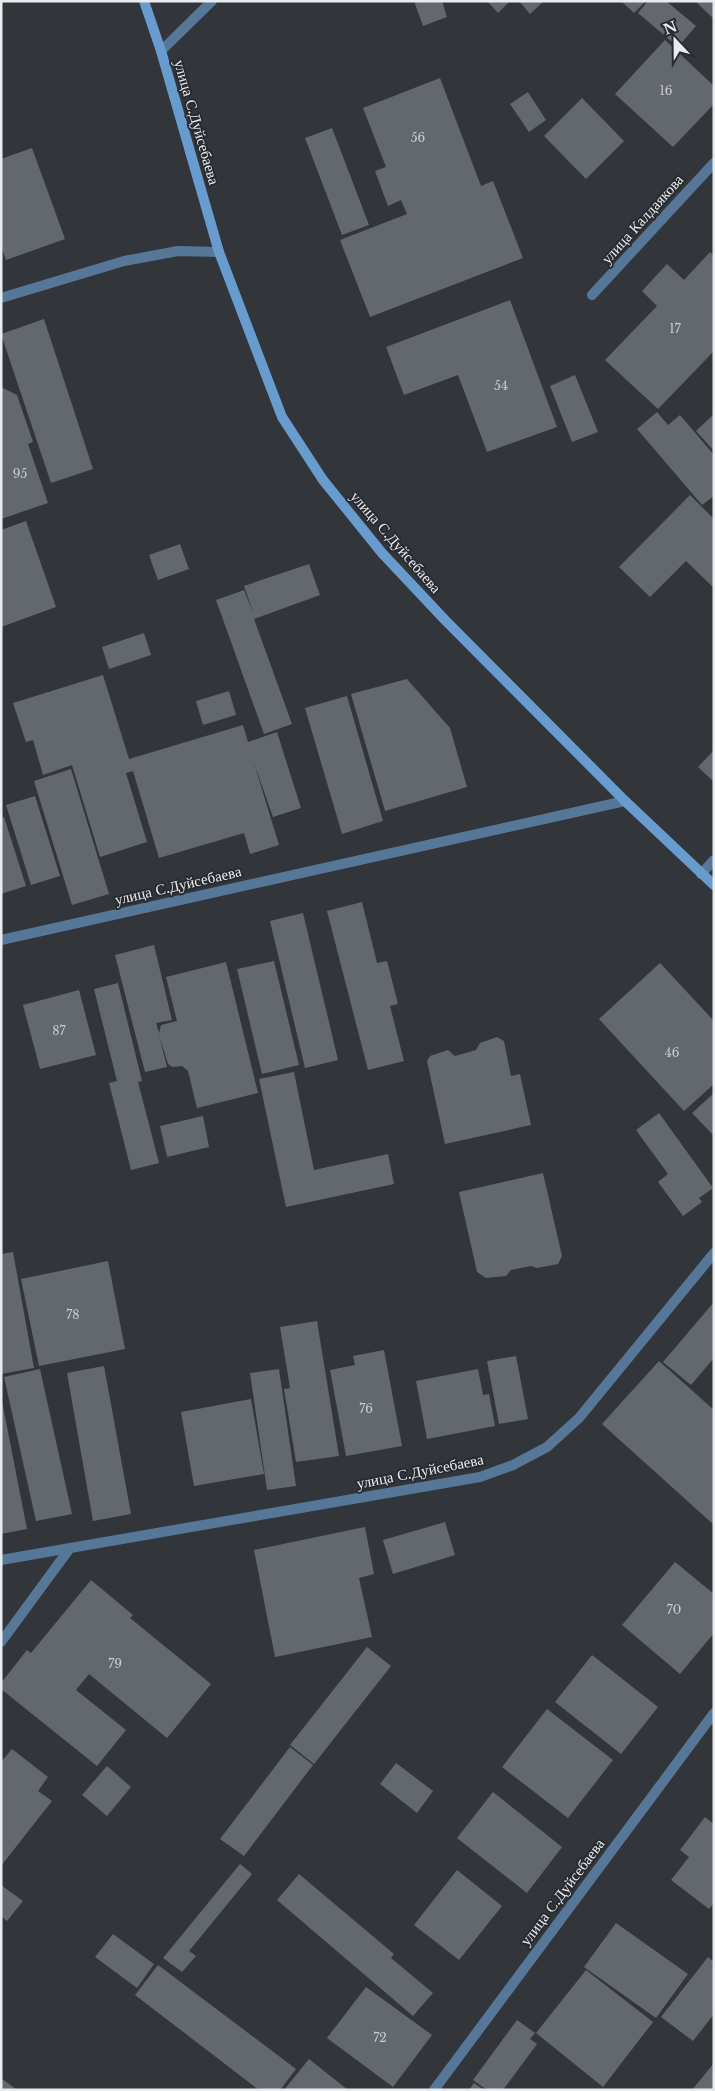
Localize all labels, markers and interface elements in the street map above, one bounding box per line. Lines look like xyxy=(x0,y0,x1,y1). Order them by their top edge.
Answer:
north arrow xyxy=(650,15,700,65)
text: N xyxy=(661,17,680,39)
street label: улица С.Дуйсебаева xyxy=(170,57,224,187)
house number: 16 xyxy=(659,83,673,98)
house number: 56 xyxy=(411,130,426,145)
street label: улица Калдаякова xyxy=(597,170,687,268)
house number: 17 xyxy=(669,321,682,336)
house number: 54 xyxy=(494,378,508,393)
house number: 95 xyxy=(13,466,27,481)
street label: улица С.Дуйсебаева xyxy=(346,487,446,597)
street label: улица С.Дуйсебаева xyxy=(113,861,243,909)
house number: 87 xyxy=(52,1023,67,1038)
house number: 46 xyxy=(665,1045,680,1060)
house number: 78 xyxy=(66,1307,80,1322)
house number: 76 xyxy=(359,1401,373,1416)
street label: улица С.Дуйсебаева xyxy=(355,1449,485,1493)
house number: 70 xyxy=(667,1602,681,1617)
house number: 79 xyxy=(108,1656,122,1671)
street label: улица С.Дуйсебаева xyxy=(516,1834,609,1949)
house number: 72 xyxy=(373,2030,387,2045)

